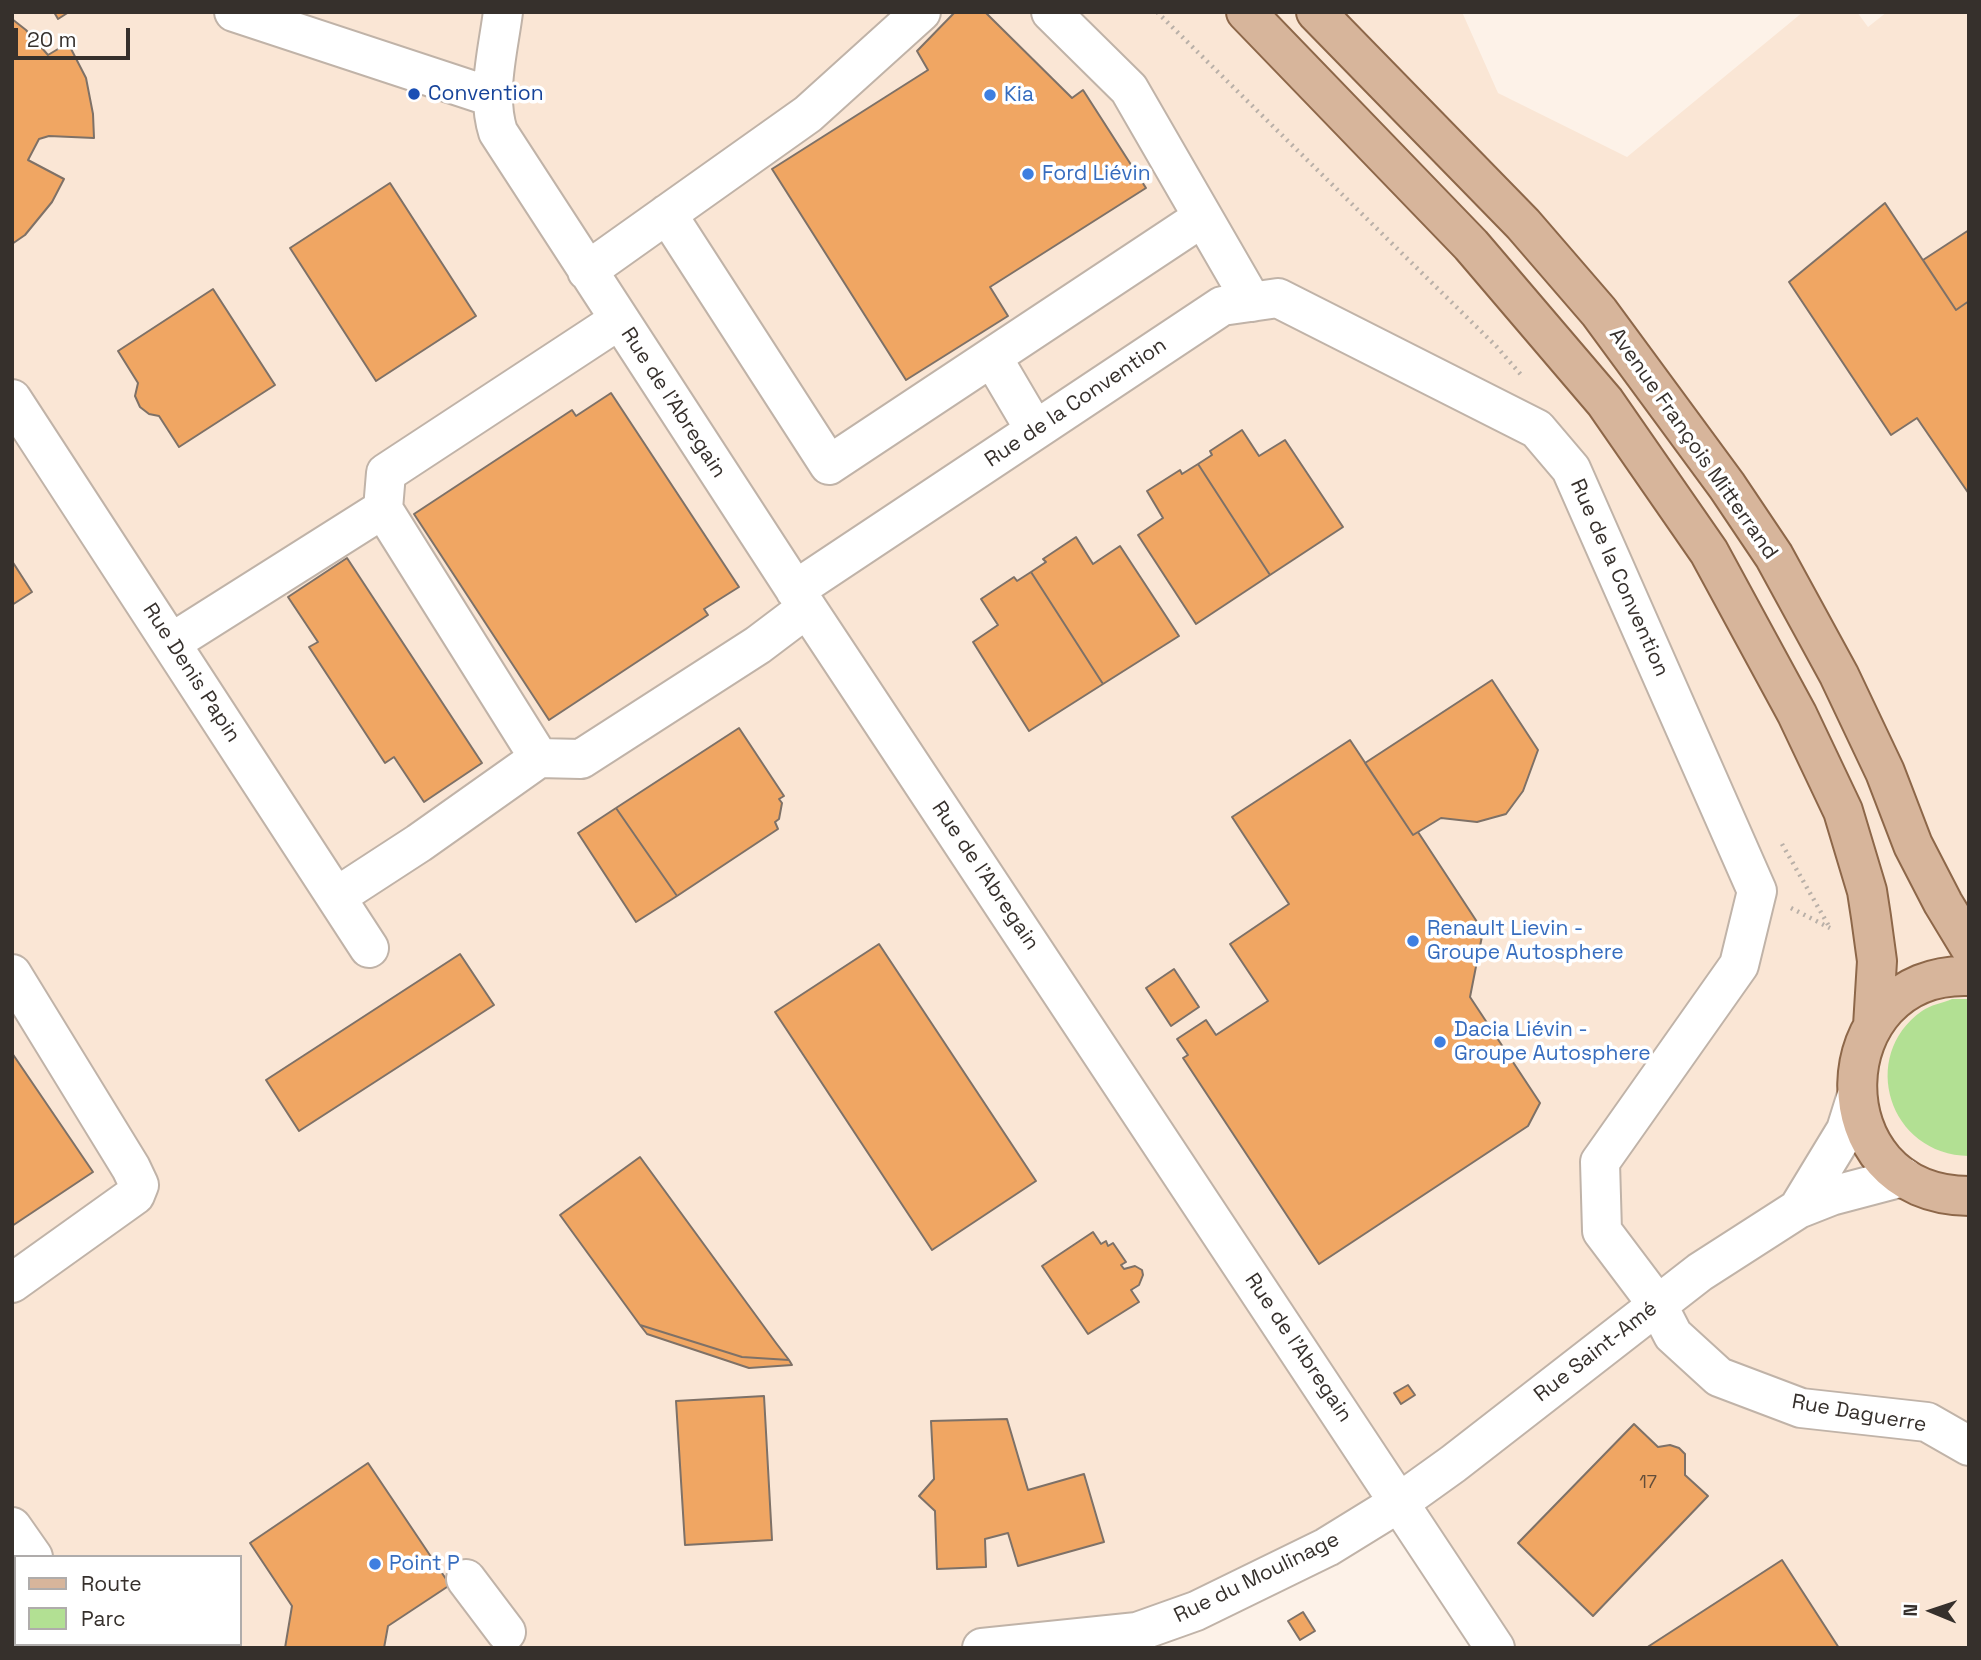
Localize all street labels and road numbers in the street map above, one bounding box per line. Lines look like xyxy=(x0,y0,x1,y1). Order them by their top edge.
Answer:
street label: Rue de l'Abregain xyxy=(615,323,731,483)
street label: Avenue François Mitterrand xyxy=(1603,323,1783,565)
street label: Rue de la Convention xyxy=(980,333,1172,473)
street label: Rue de la Convention xyxy=(1564,475,1674,681)
street label: Rue Denis Papin xyxy=(137,599,245,747)
street label: Rue de l'Abregain xyxy=(926,797,1044,955)
street label: Rue de l'Abregain xyxy=(1239,1269,1357,1427)
street label: Rue Saint-Amé xyxy=(1530,1296,1662,1408)
street label: Rue Daguerre xyxy=(1790,1390,1928,1438)
street label: Rue du Moulinage xyxy=(1170,1527,1344,1629)

